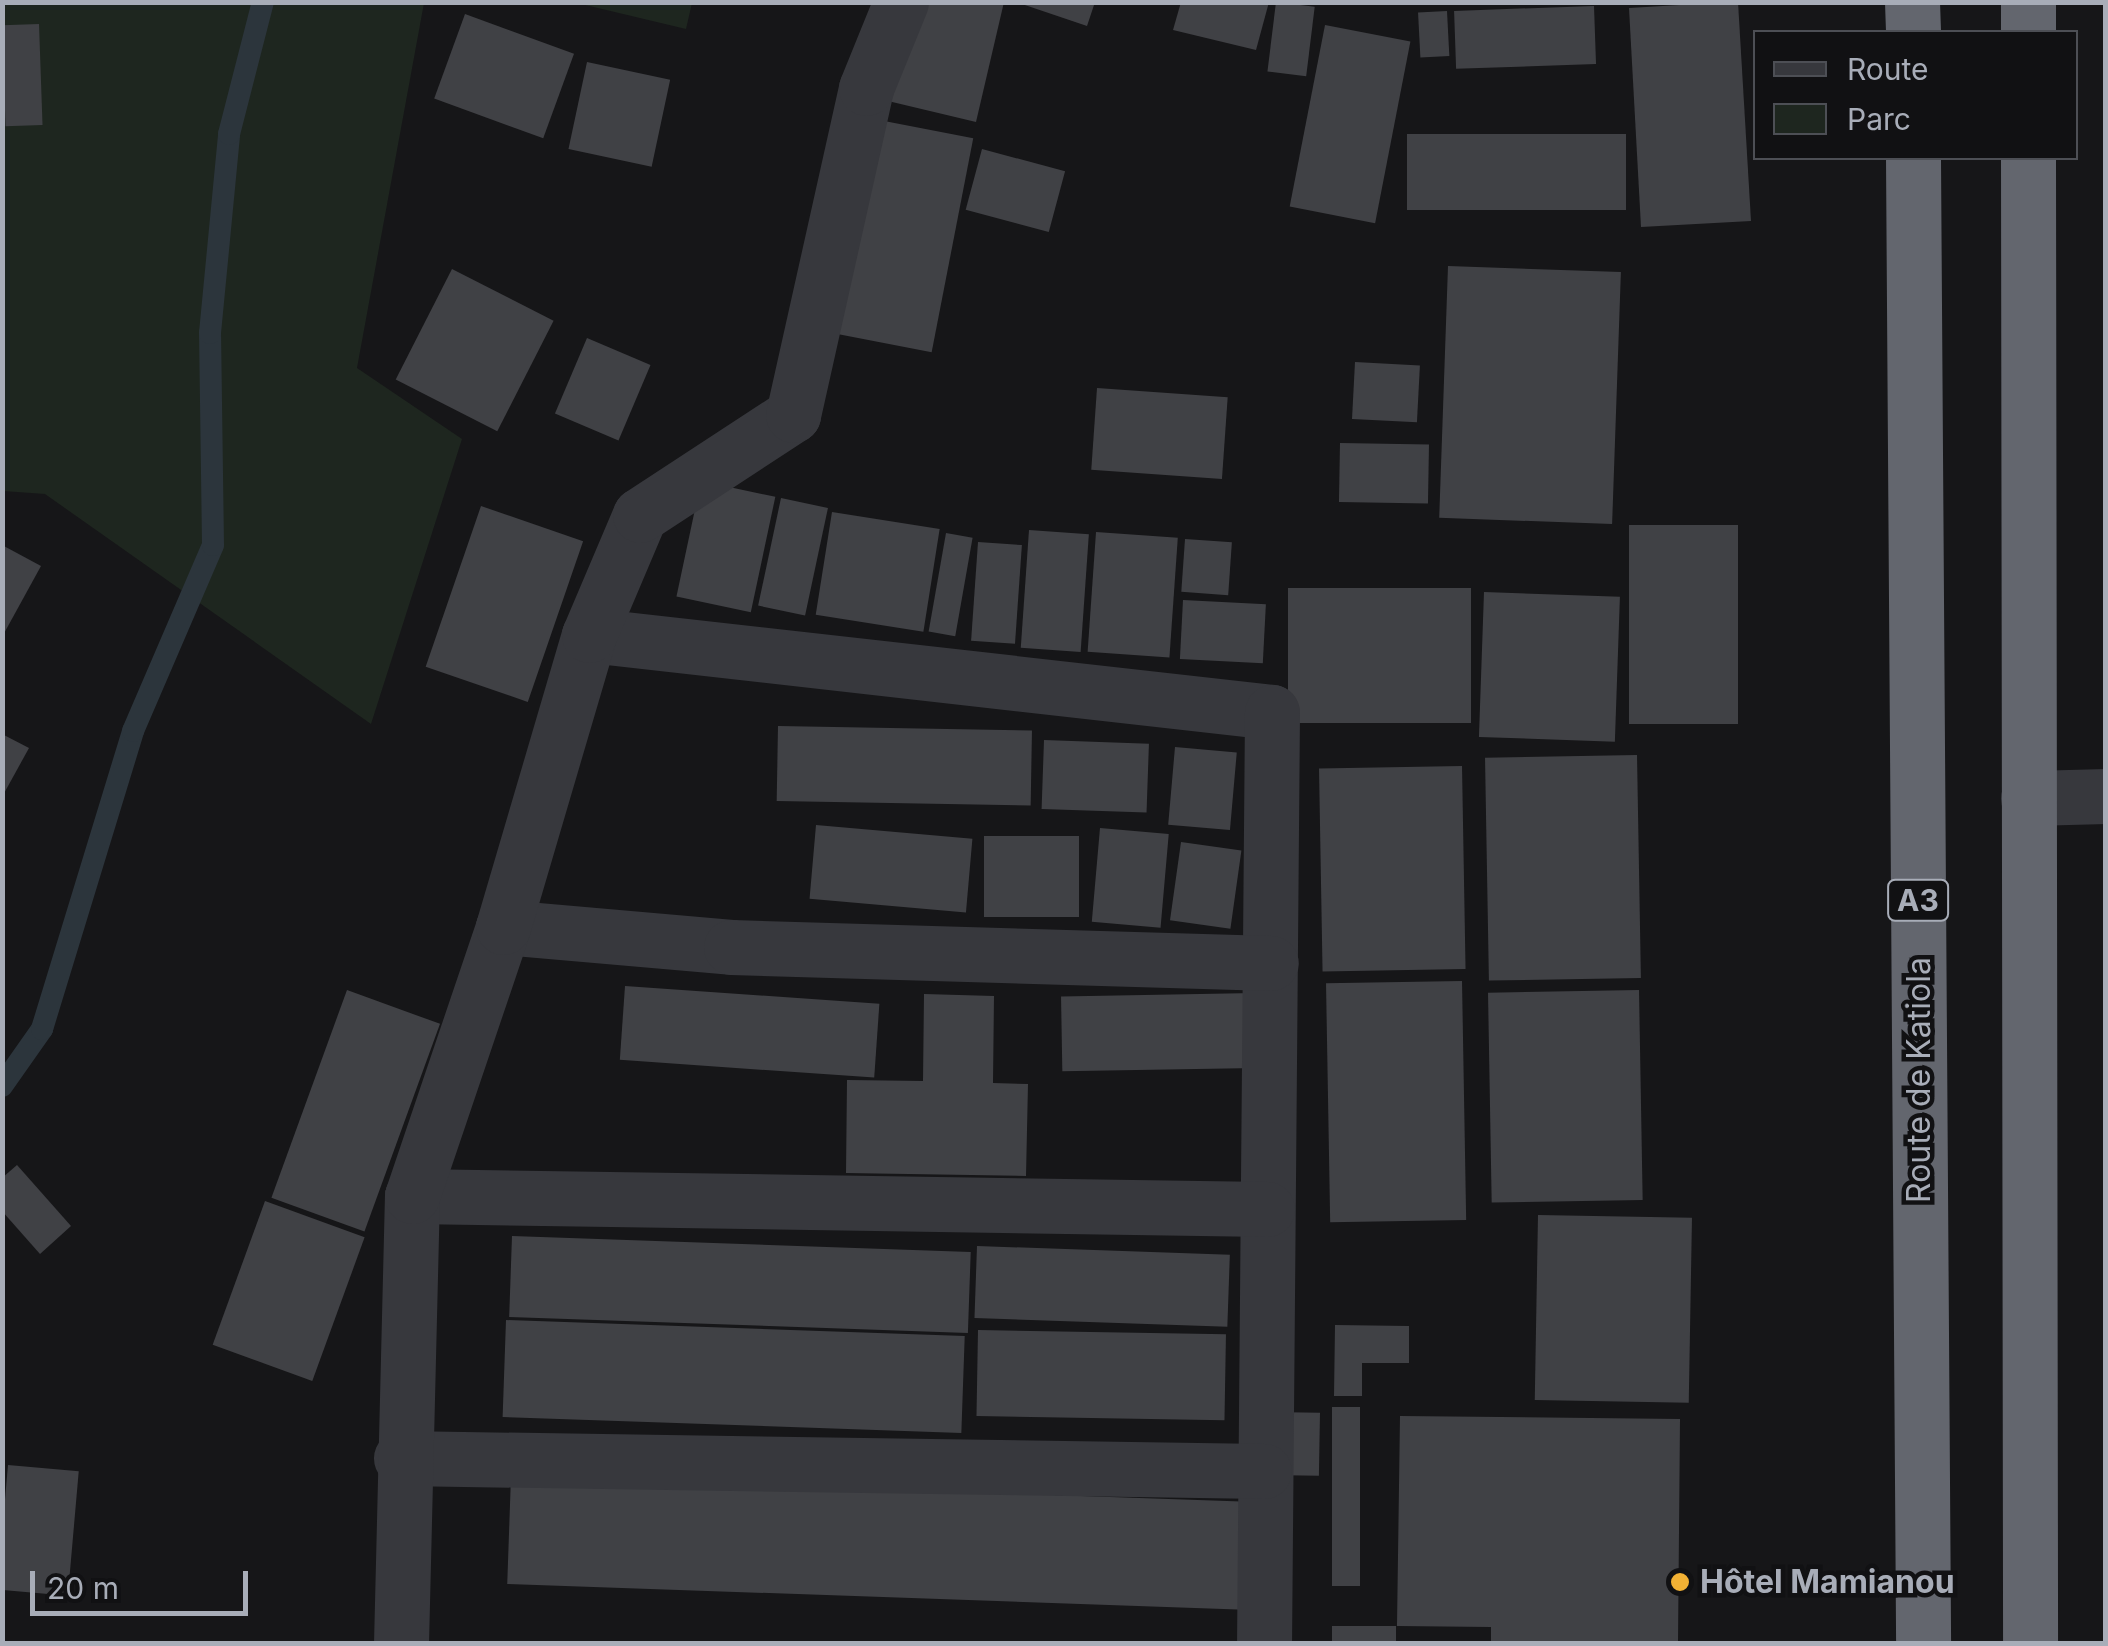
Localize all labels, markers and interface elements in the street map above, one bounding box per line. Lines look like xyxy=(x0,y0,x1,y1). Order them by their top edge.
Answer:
legend xyxy=(1753,30,2078,160)
text: Route xyxy=(1847,51,1929,87)
text: Parc xyxy=(1847,101,1911,137)
road number: A3 xyxy=(1886,875,1950,925)
street label: Route de Katiola xyxy=(1900,957,1938,1203)
scale bar xyxy=(35,1551,252,1613)
place label: Hôtel Mamianou xyxy=(1700,1563,1955,1601)
text: 20 m xyxy=(47,1570,119,1606)
marker: Hôtel Mamianou xyxy=(1669,1571,1691,1593)

